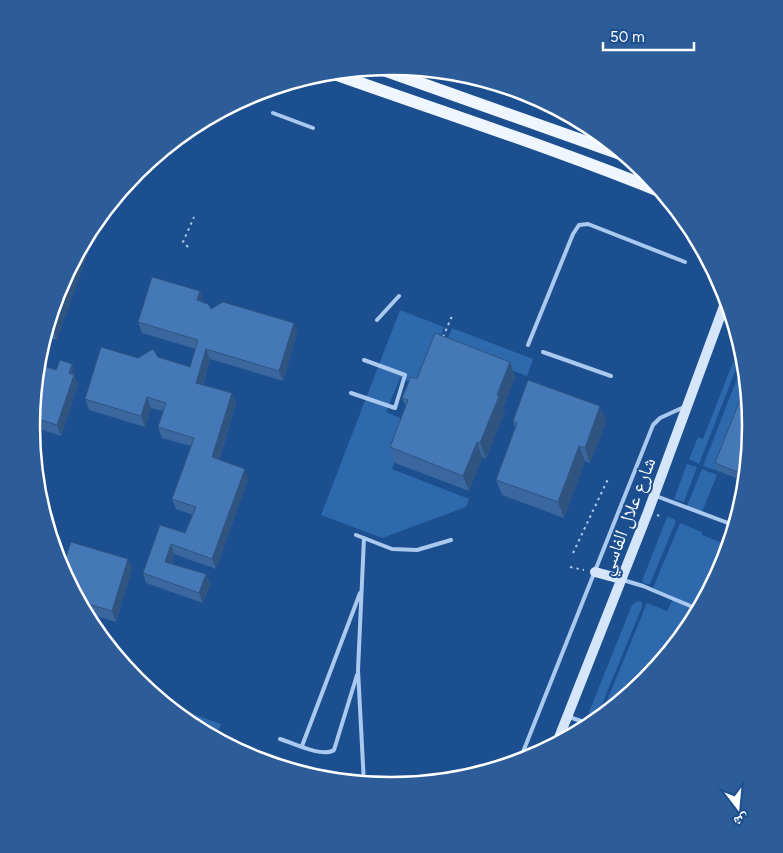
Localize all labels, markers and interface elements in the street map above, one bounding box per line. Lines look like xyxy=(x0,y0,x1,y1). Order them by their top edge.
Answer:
scale bar xyxy=(603,20,694,52)
text: 50 m xyxy=(610,28,645,46)
street label: شارع علال الفاسي xyxy=(594,454,664,580)
north arrow xyxy=(713,783,763,833)
text: ش xyxy=(732,810,751,830)

